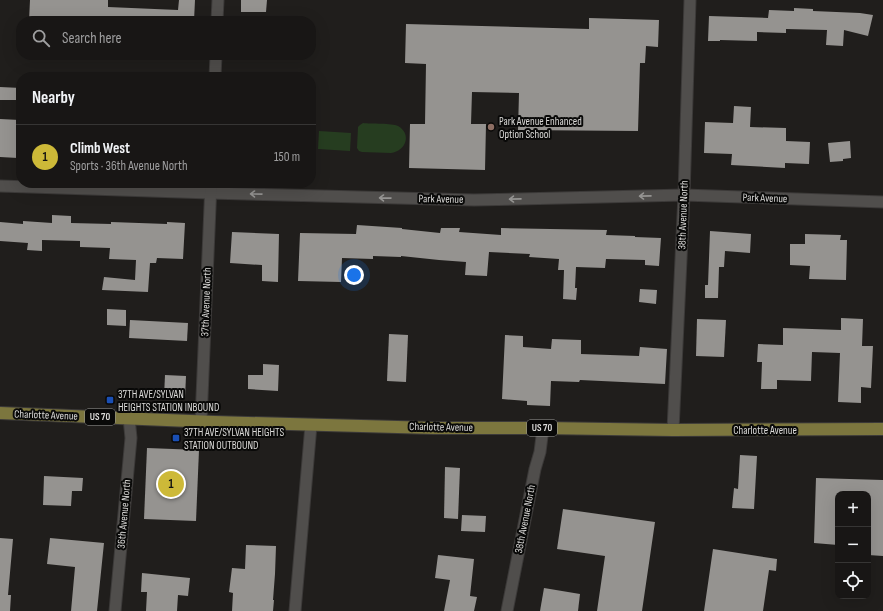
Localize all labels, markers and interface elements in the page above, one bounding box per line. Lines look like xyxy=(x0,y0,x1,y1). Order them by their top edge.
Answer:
search box xyxy=(16,16,316,60)
icon: search xyxy=(30,27,52,49)
text: Search here xyxy=(62,29,122,48)
text: Nearby xyxy=(32,88,75,108)
place label: Park Avenue Enhanced Option School xyxy=(499,115,582,141)
marker: Park Avenue Enhanced Option School xyxy=(486,122,496,132)
text: Climb West xyxy=(70,139,130,158)
text: 1 xyxy=(42,149,48,165)
text: 150 m xyxy=(274,149,300,165)
text: Sports · 36th Avenue North xyxy=(70,158,188,174)
street label: 38th Avenue North xyxy=(675,180,691,250)
one-way arrow xyxy=(250,191,263,198)
street label: Park Avenue xyxy=(742,191,788,205)
street label: Park Avenue xyxy=(419,192,463,206)
one-way arrow xyxy=(639,192,652,200)
one-way arrow xyxy=(379,194,392,201)
one-way arrow xyxy=(509,195,522,203)
your location xyxy=(344,265,364,285)
street label: 37th Avenue North xyxy=(198,267,214,337)
place label: 37TH AVE/SYLVAN HEIGHTS STATION INBOUND xyxy=(118,388,219,414)
marker: 37TH AVE/SYLVAN HEIGHTS STATION INBOUND xyxy=(105,395,115,405)
street label: Charlotte Avenue xyxy=(14,407,78,423)
road number: US 70 xyxy=(85,409,115,425)
street label: Charlotte Avenue xyxy=(409,420,473,434)
road number: US 70 xyxy=(527,420,557,436)
street label: Charlotte Avenue xyxy=(733,424,797,437)
place label: 37TH AVE/SYLVAN HEIGHTS STATION OUTBOUND xyxy=(184,426,284,452)
marker: 37TH AVE/SYLVAN HEIGHTS STATION OUTBOUND xyxy=(171,433,181,443)
pin: 1 xyxy=(158,469,184,499)
street label: 36th Avenue North xyxy=(115,479,134,549)
street label: 38th Avenue North xyxy=(512,483,538,554)
map controls xyxy=(835,491,871,599)
button: + xyxy=(835,491,871,527)
button: − xyxy=(835,527,871,563)
button: locate xyxy=(835,563,871,599)

